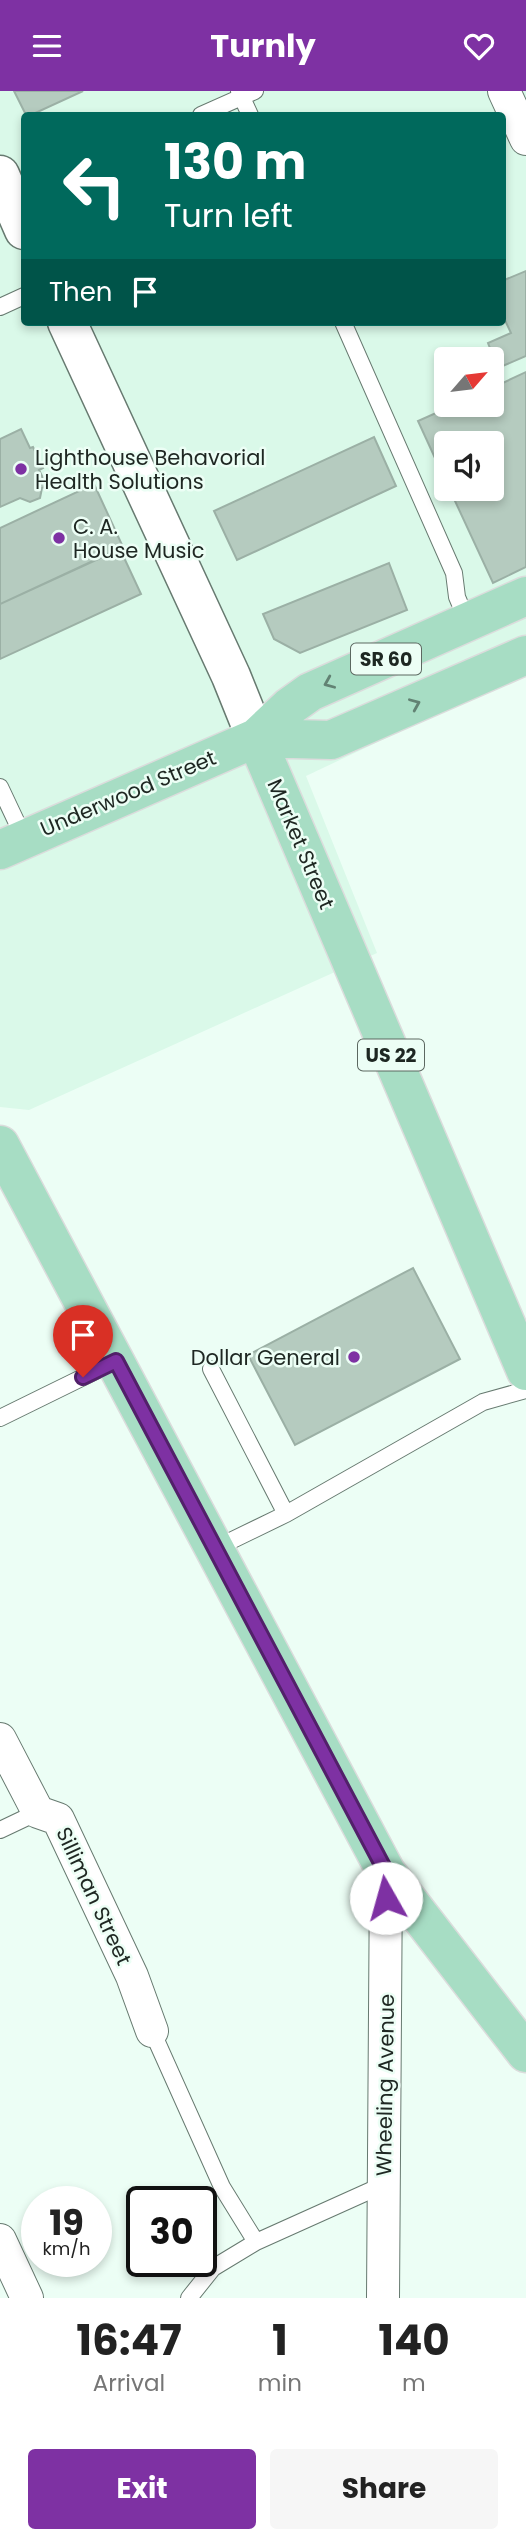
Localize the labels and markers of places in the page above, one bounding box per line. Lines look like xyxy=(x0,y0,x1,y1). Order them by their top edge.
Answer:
place label: Lighthouse Behavorial Health Solutions xyxy=(35,443,266,496)
marker: Lighthouse Behavorial Health Solutions xyxy=(13,461,29,477)
place label: C. A. House Music xyxy=(73,512,204,565)
marker: C. A. House Music xyxy=(51,530,67,546)
pin xyxy=(53,1305,113,1377)
place label: Dollar General xyxy=(191,1343,340,1372)
marker: Dollar General xyxy=(346,1349,362,1365)

